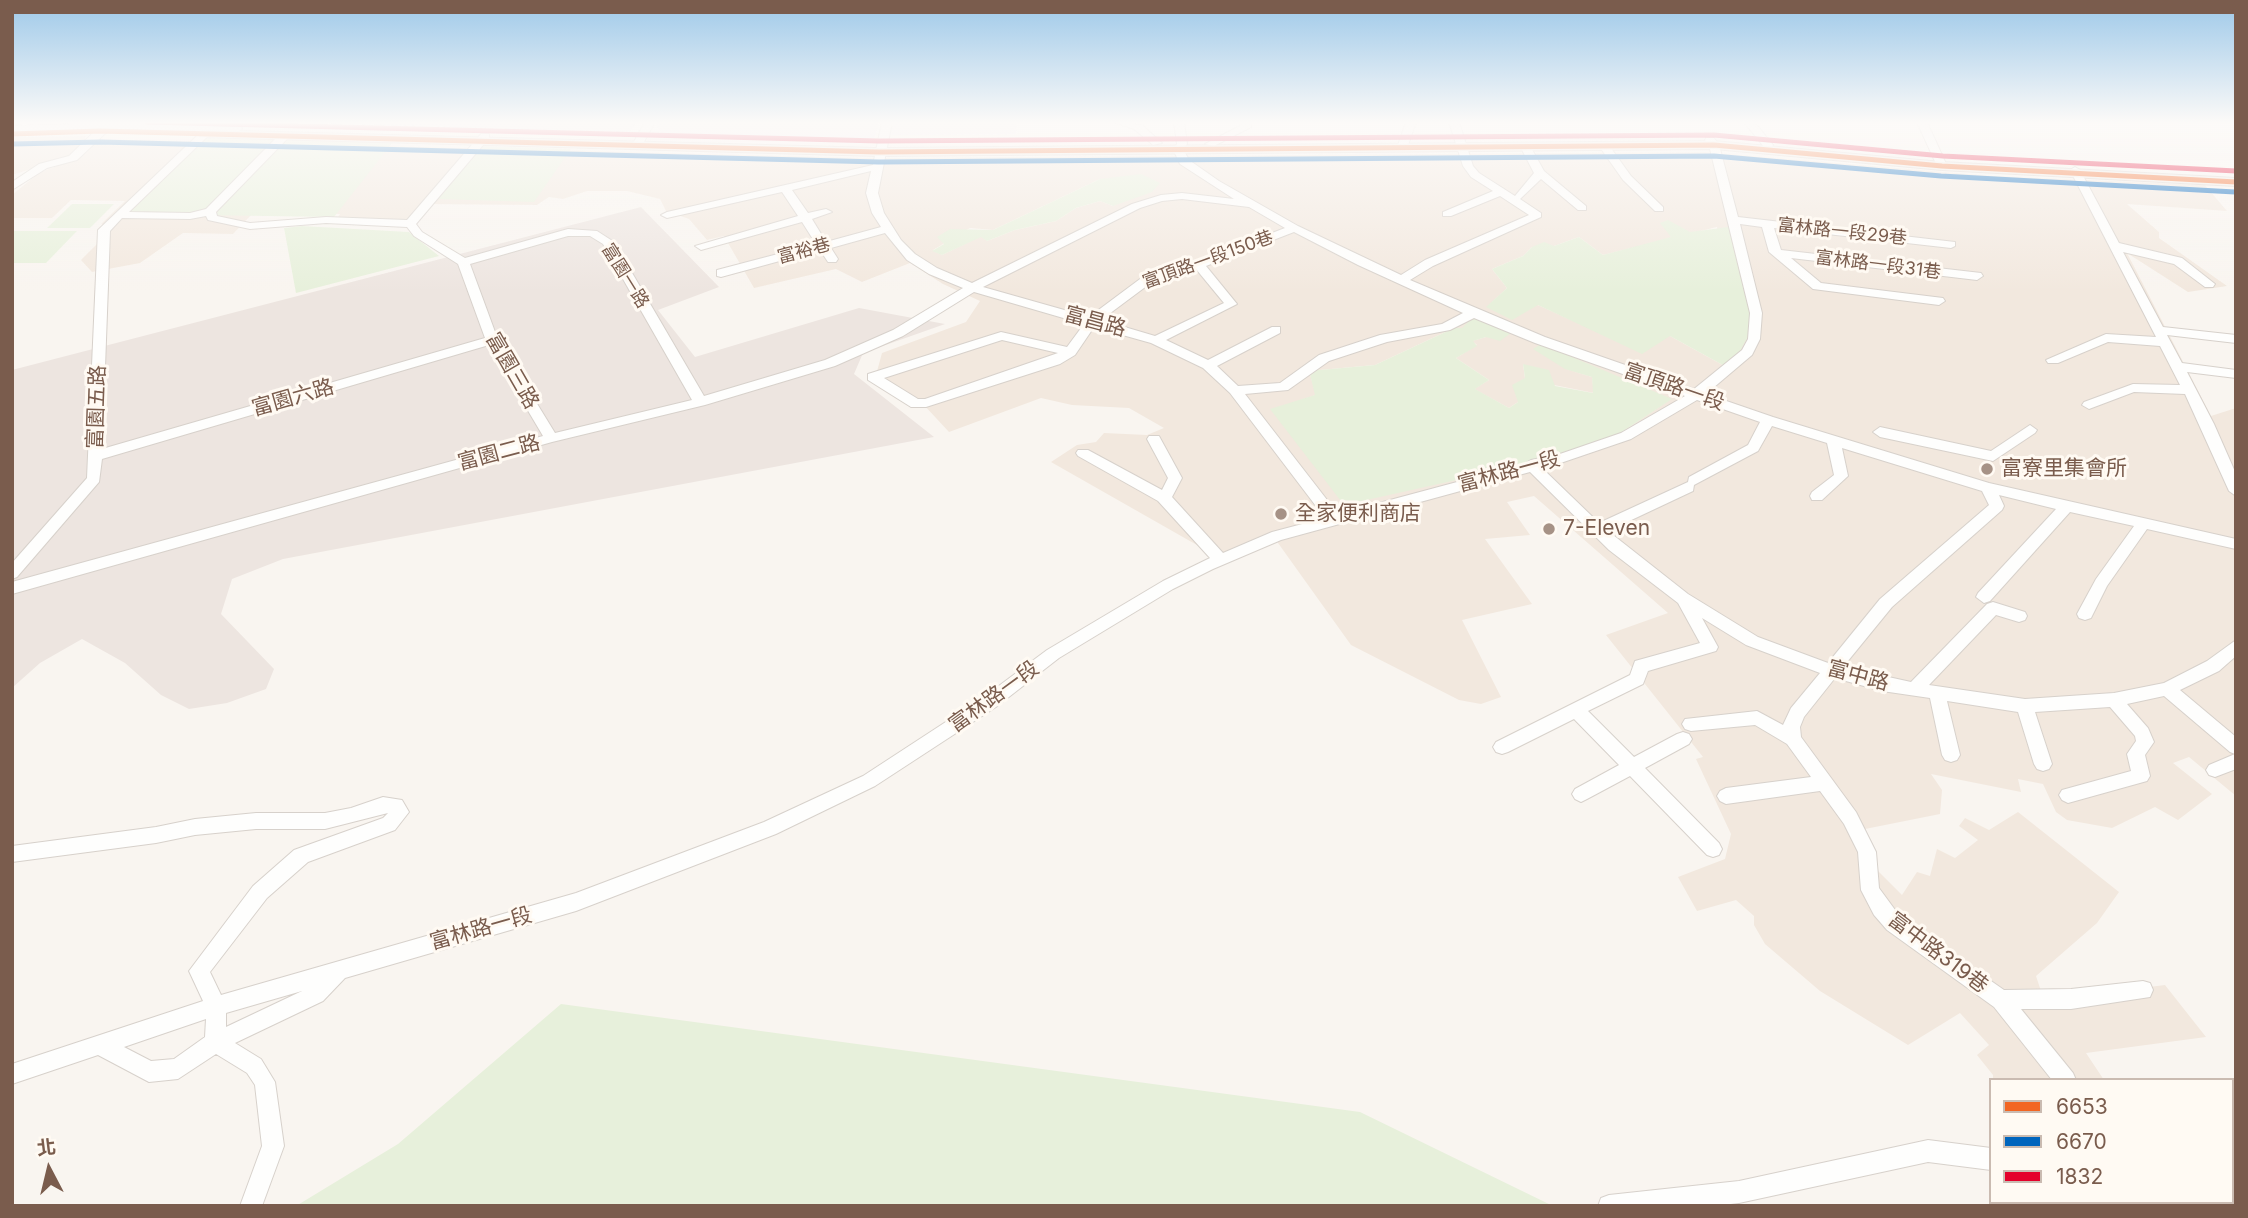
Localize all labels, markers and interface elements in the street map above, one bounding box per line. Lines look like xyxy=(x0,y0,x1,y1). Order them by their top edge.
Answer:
street label: 富林路一段29巷 xyxy=(1776,214,1908,250)
street label: 富頂路一段150巷 xyxy=(1140,226,1276,294)
street label: 富裕巷 xyxy=(775,234,833,268)
street label: 富園一路 xyxy=(597,240,653,312)
street label: 富林路一段31巷 xyxy=(1814,247,1942,283)
street label: 富昌路 xyxy=(1061,302,1129,342)
street label: 富園三路 xyxy=(480,328,544,414)
street label: 富頂路一段 xyxy=(1620,358,1728,416)
street label: 富園五路 xyxy=(83,365,111,449)
street label: 富園六路 xyxy=(249,374,337,422)
street label: 富園二路 xyxy=(455,430,543,476)
street label: 富林路一段 xyxy=(1455,446,1563,498)
place label: 富寮里集會所 xyxy=(2001,456,2127,482)
marker: 富寮里集會所 xyxy=(1979,461,1995,477)
place label: 全家便利商店 xyxy=(1295,501,1421,527)
marker: 全家便利商店 xyxy=(1273,506,1289,522)
place label: 7-Eleven xyxy=(1563,516,1650,542)
marker: 7-Eleven xyxy=(1541,521,1557,537)
street label: 富林路一段 xyxy=(944,656,1044,738)
street label: 富中路 xyxy=(1824,656,1892,696)
street label: 富林路一段 xyxy=(427,902,535,956)
street label: 富中路319巷 xyxy=(1883,907,1993,999)
legend xyxy=(1989,1078,2234,1204)
text: 6653 xyxy=(2056,1094,2108,1119)
text: 6670 xyxy=(2056,1129,2107,1154)
north arrow xyxy=(14,1134,84,1204)
text: 北 xyxy=(36,1135,57,1160)
text: 1832 xyxy=(2056,1164,2103,1189)

